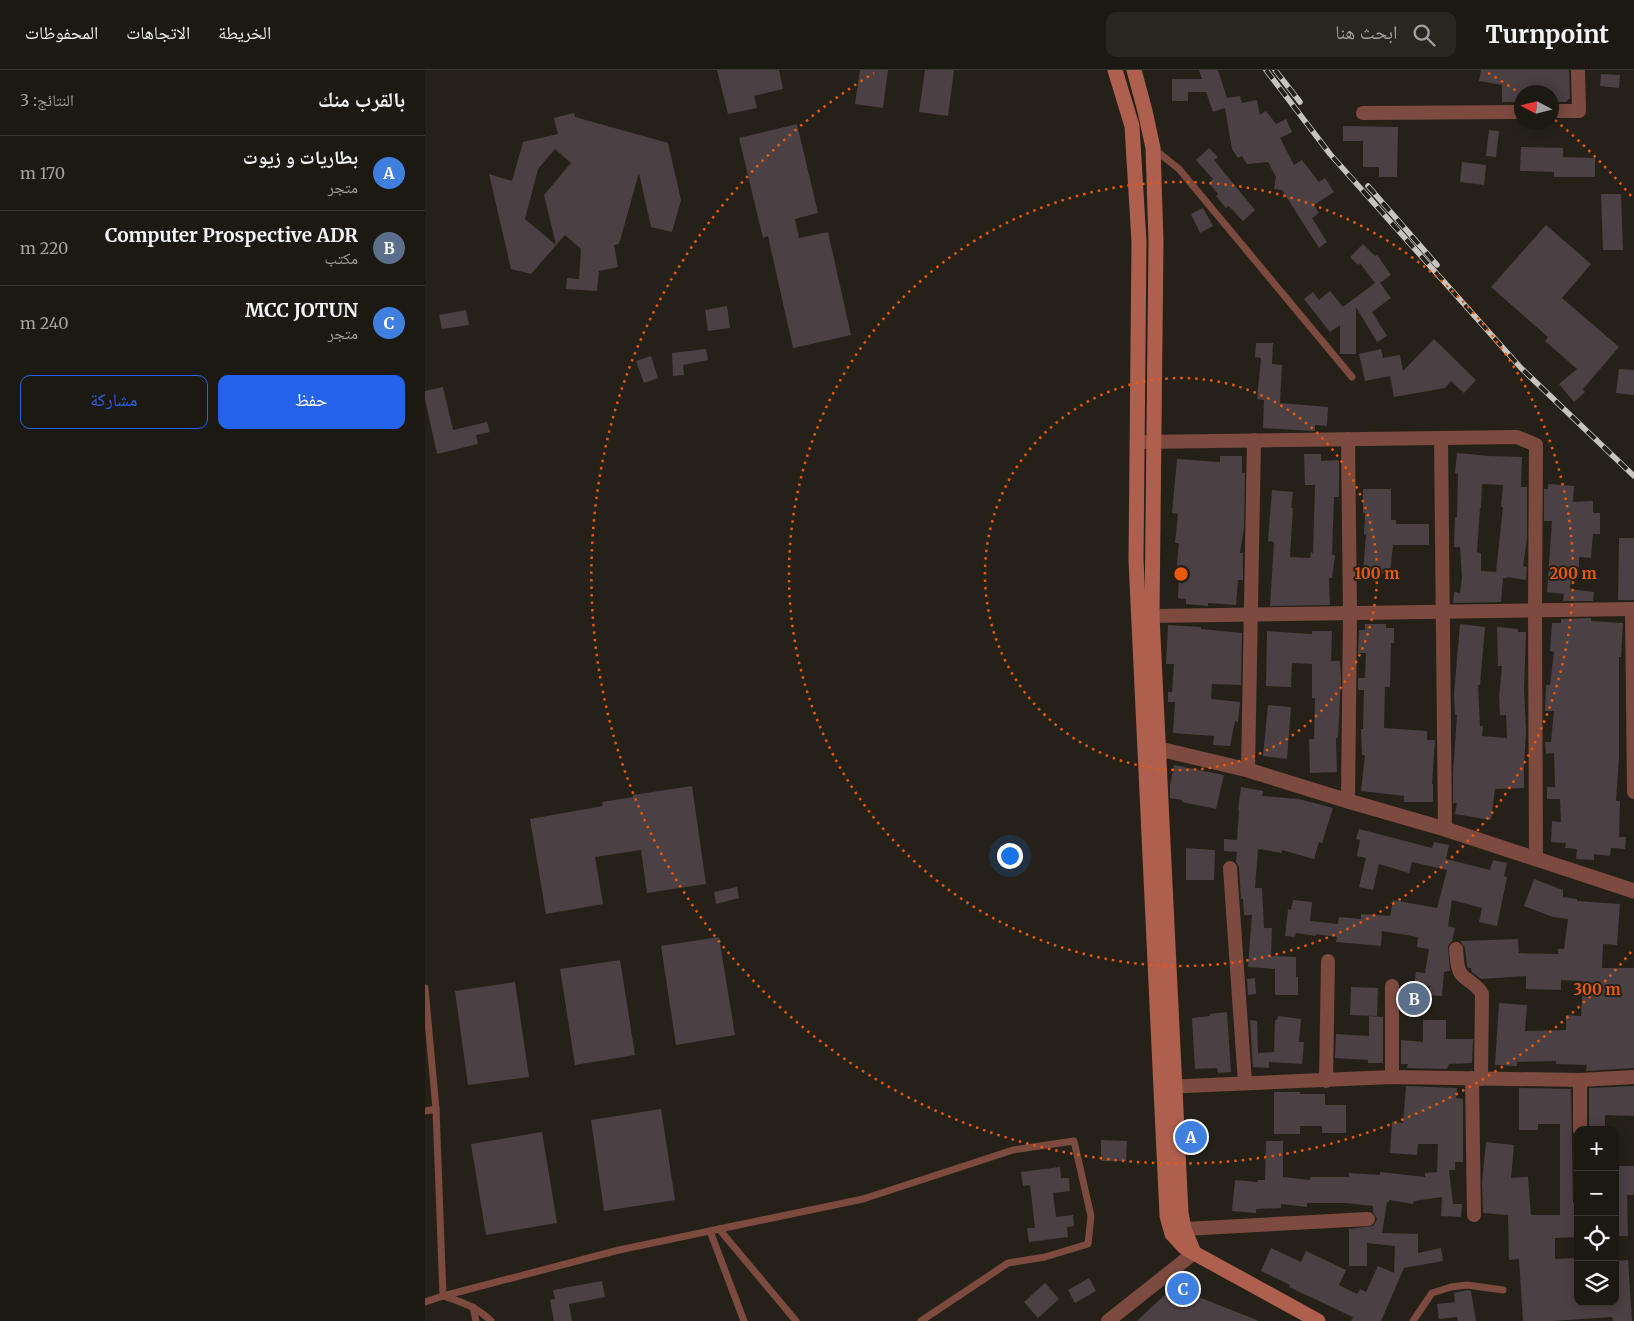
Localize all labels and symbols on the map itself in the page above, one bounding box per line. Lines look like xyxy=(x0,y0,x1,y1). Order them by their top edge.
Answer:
north arrow xyxy=(1514,85,1559,130)
text: 100 m xyxy=(1355,564,1399,583)
text: 200 m xyxy=(1549,564,1597,583)
centre of rings xyxy=(1172,565,1190,583)
your location xyxy=(997,843,1023,869)
pin: B xyxy=(1398,980,1430,1018)
text: 300 m xyxy=(1573,980,1621,999)
pin: A xyxy=(1175,1118,1207,1156)
pin: C xyxy=(1167,1270,1199,1308)

